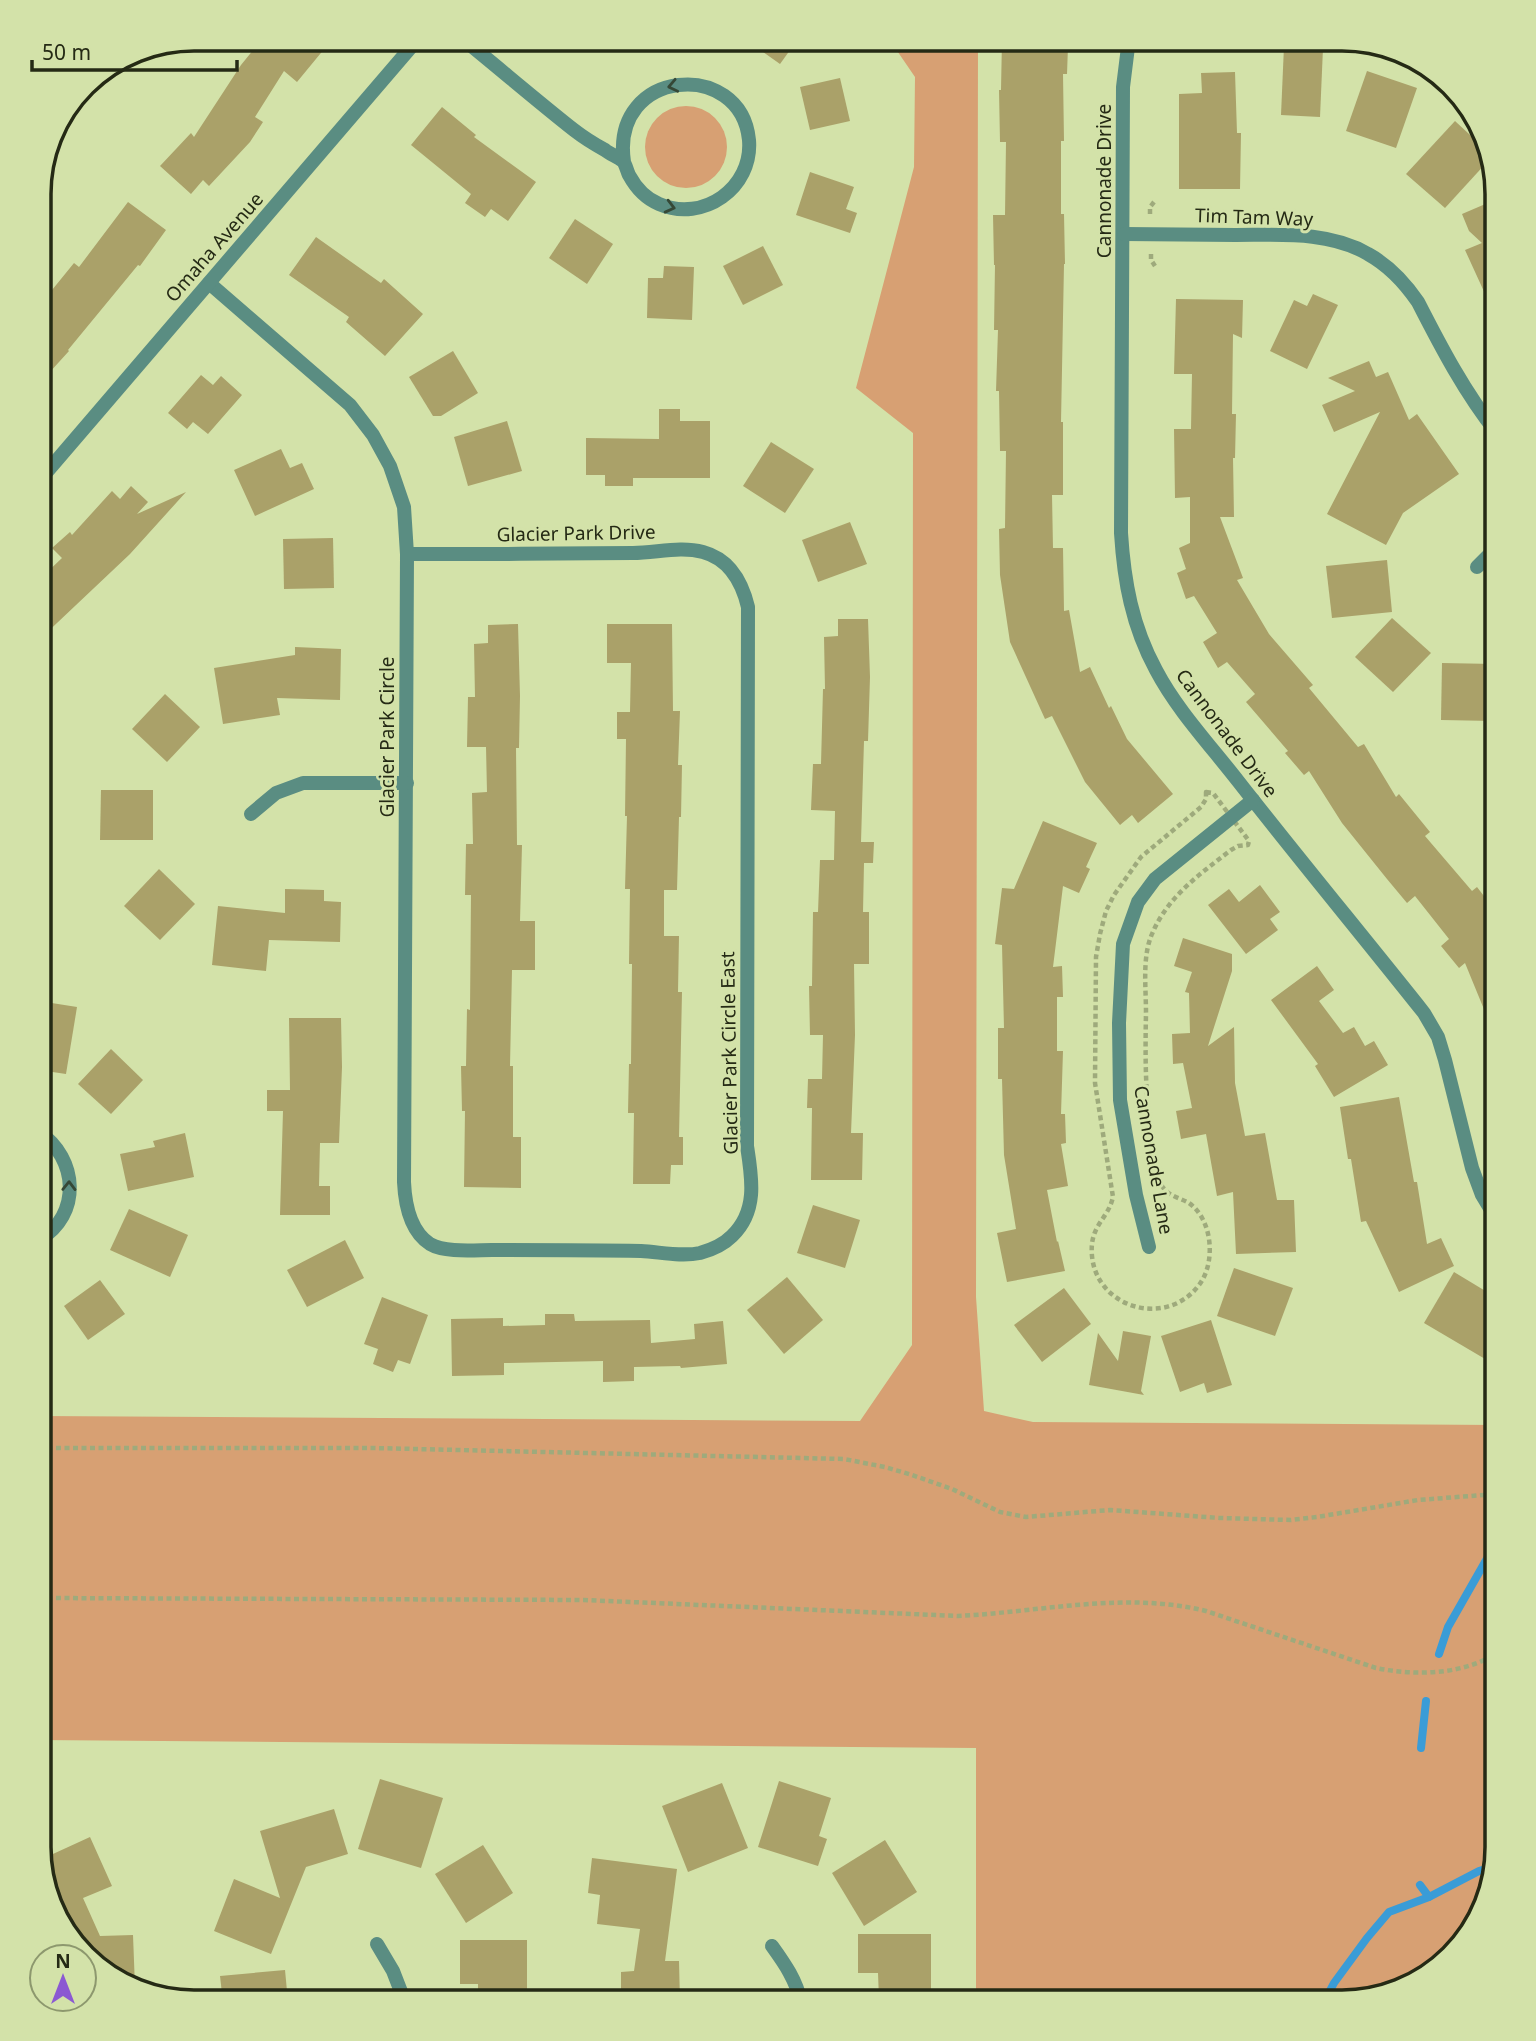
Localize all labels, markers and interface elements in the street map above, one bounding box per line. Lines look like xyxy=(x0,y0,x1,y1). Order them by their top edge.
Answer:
scale bar xyxy=(32,28,236,72)
text: 50 m xyxy=(42,38,91,66)
one-way arrow xyxy=(667,78,679,93)
street label: Cannonade Drive xyxy=(1091,104,1117,258)
street label: Omaha Avenue xyxy=(159,187,269,307)
one-way arrow xyxy=(664,199,676,213)
street label: Tim Tam Way xyxy=(1194,202,1314,232)
street label: Glacier Park Drive xyxy=(496,519,656,547)
street label: Glacier Park Circle xyxy=(374,656,400,818)
street label: Cannonade Drive xyxy=(1170,664,1284,802)
street label: Glacier Park Circle East xyxy=(714,951,744,1155)
street label: Cannonade Lane xyxy=(1128,1084,1180,1236)
one-way arrow xyxy=(61,1180,77,1191)
north arrow xyxy=(28,1943,98,2013)
text: N xyxy=(55,1948,71,1974)

